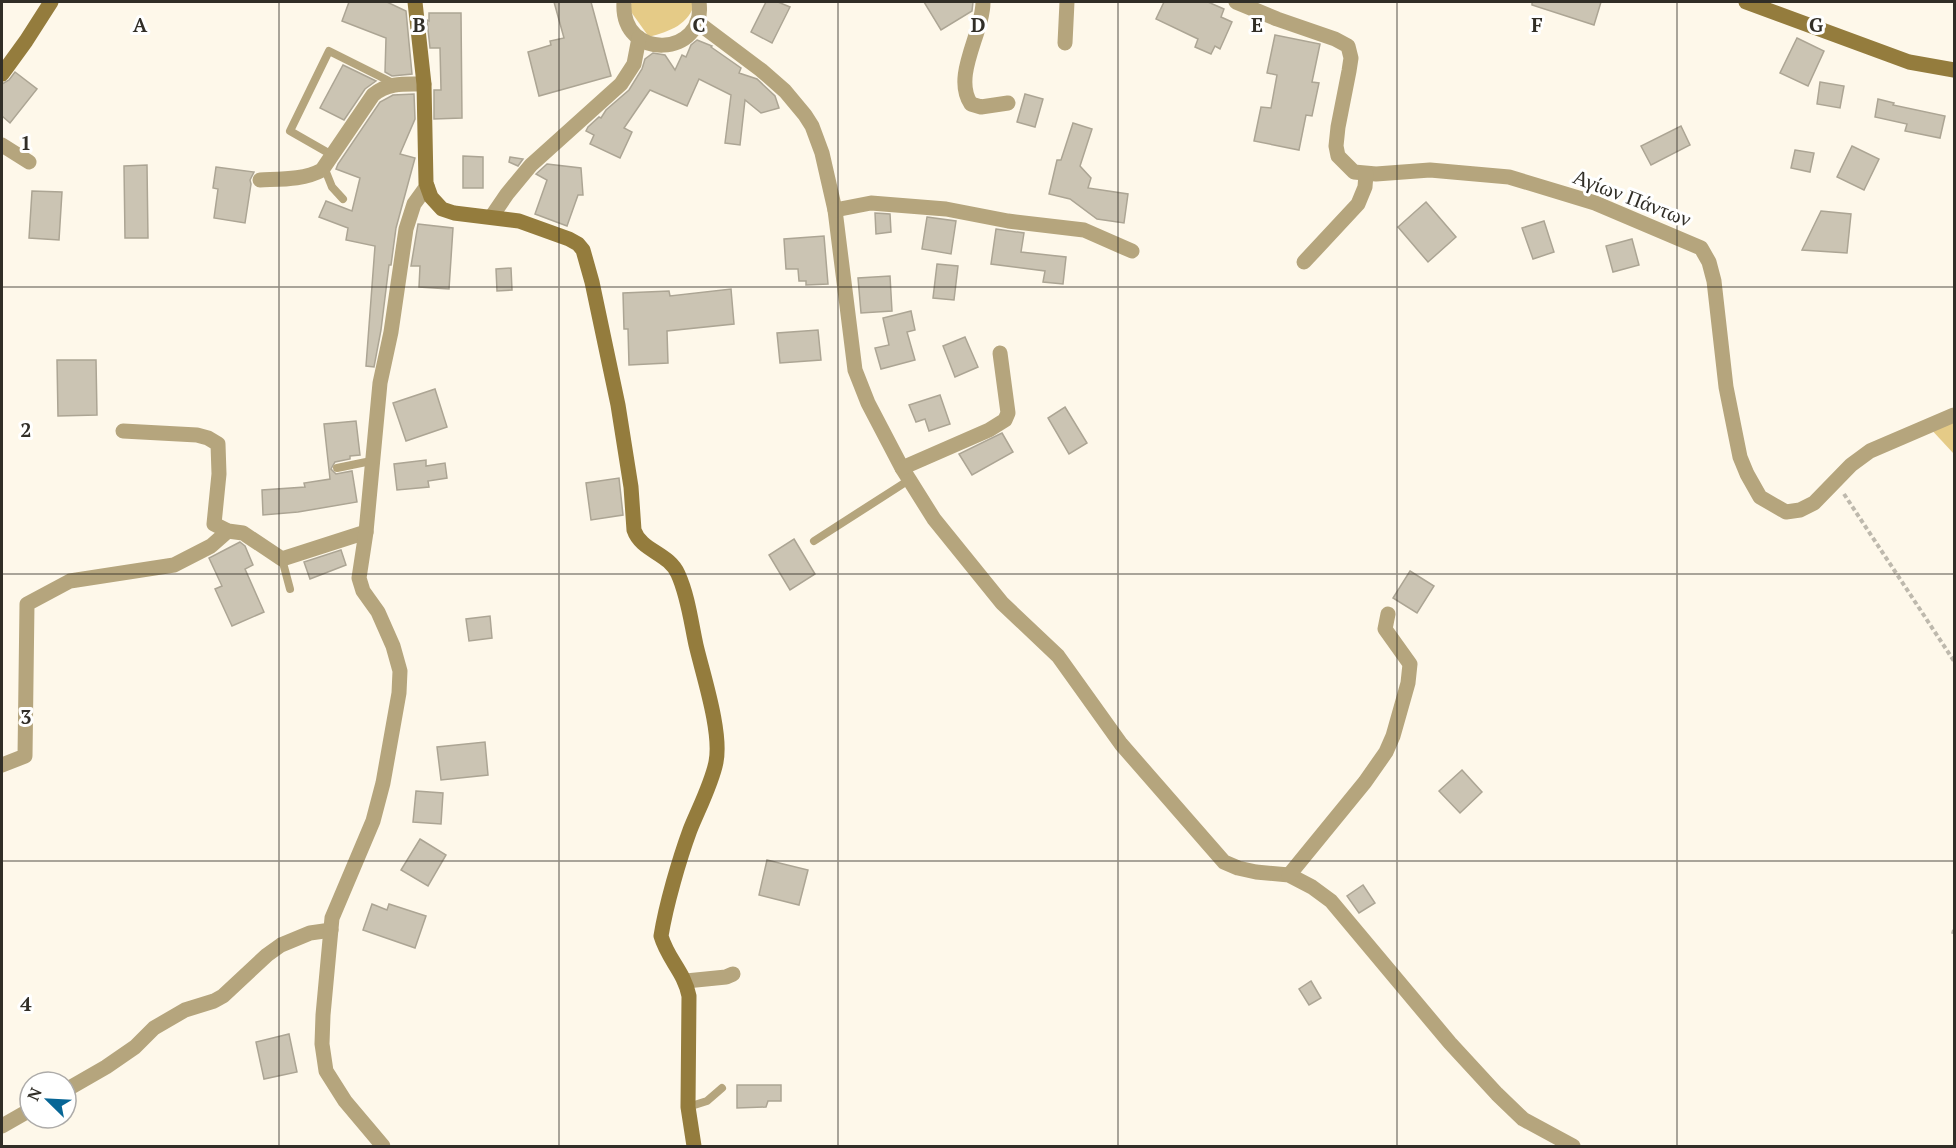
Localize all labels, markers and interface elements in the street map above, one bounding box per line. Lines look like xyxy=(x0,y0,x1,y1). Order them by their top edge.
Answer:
text: A xyxy=(133,11,148,38)
text: B xyxy=(413,11,426,38)
text: C xyxy=(692,11,706,38)
text: D xyxy=(971,11,985,38)
text: E xyxy=(1251,11,1263,38)
text: F xyxy=(1531,11,1543,38)
text: G xyxy=(1809,11,1823,38)
text: 1 xyxy=(20,129,32,156)
street label: Αγίων Πάντων xyxy=(1569,162,1695,232)
text: 2 xyxy=(20,416,32,443)
text: 3 xyxy=(20,703,32,730)
text: 4 xyxy=(20,990,32,1017)
north arrow xyxy=(18,1070,78,1130)
text: N xyxy=(22,1084,47,1104)

